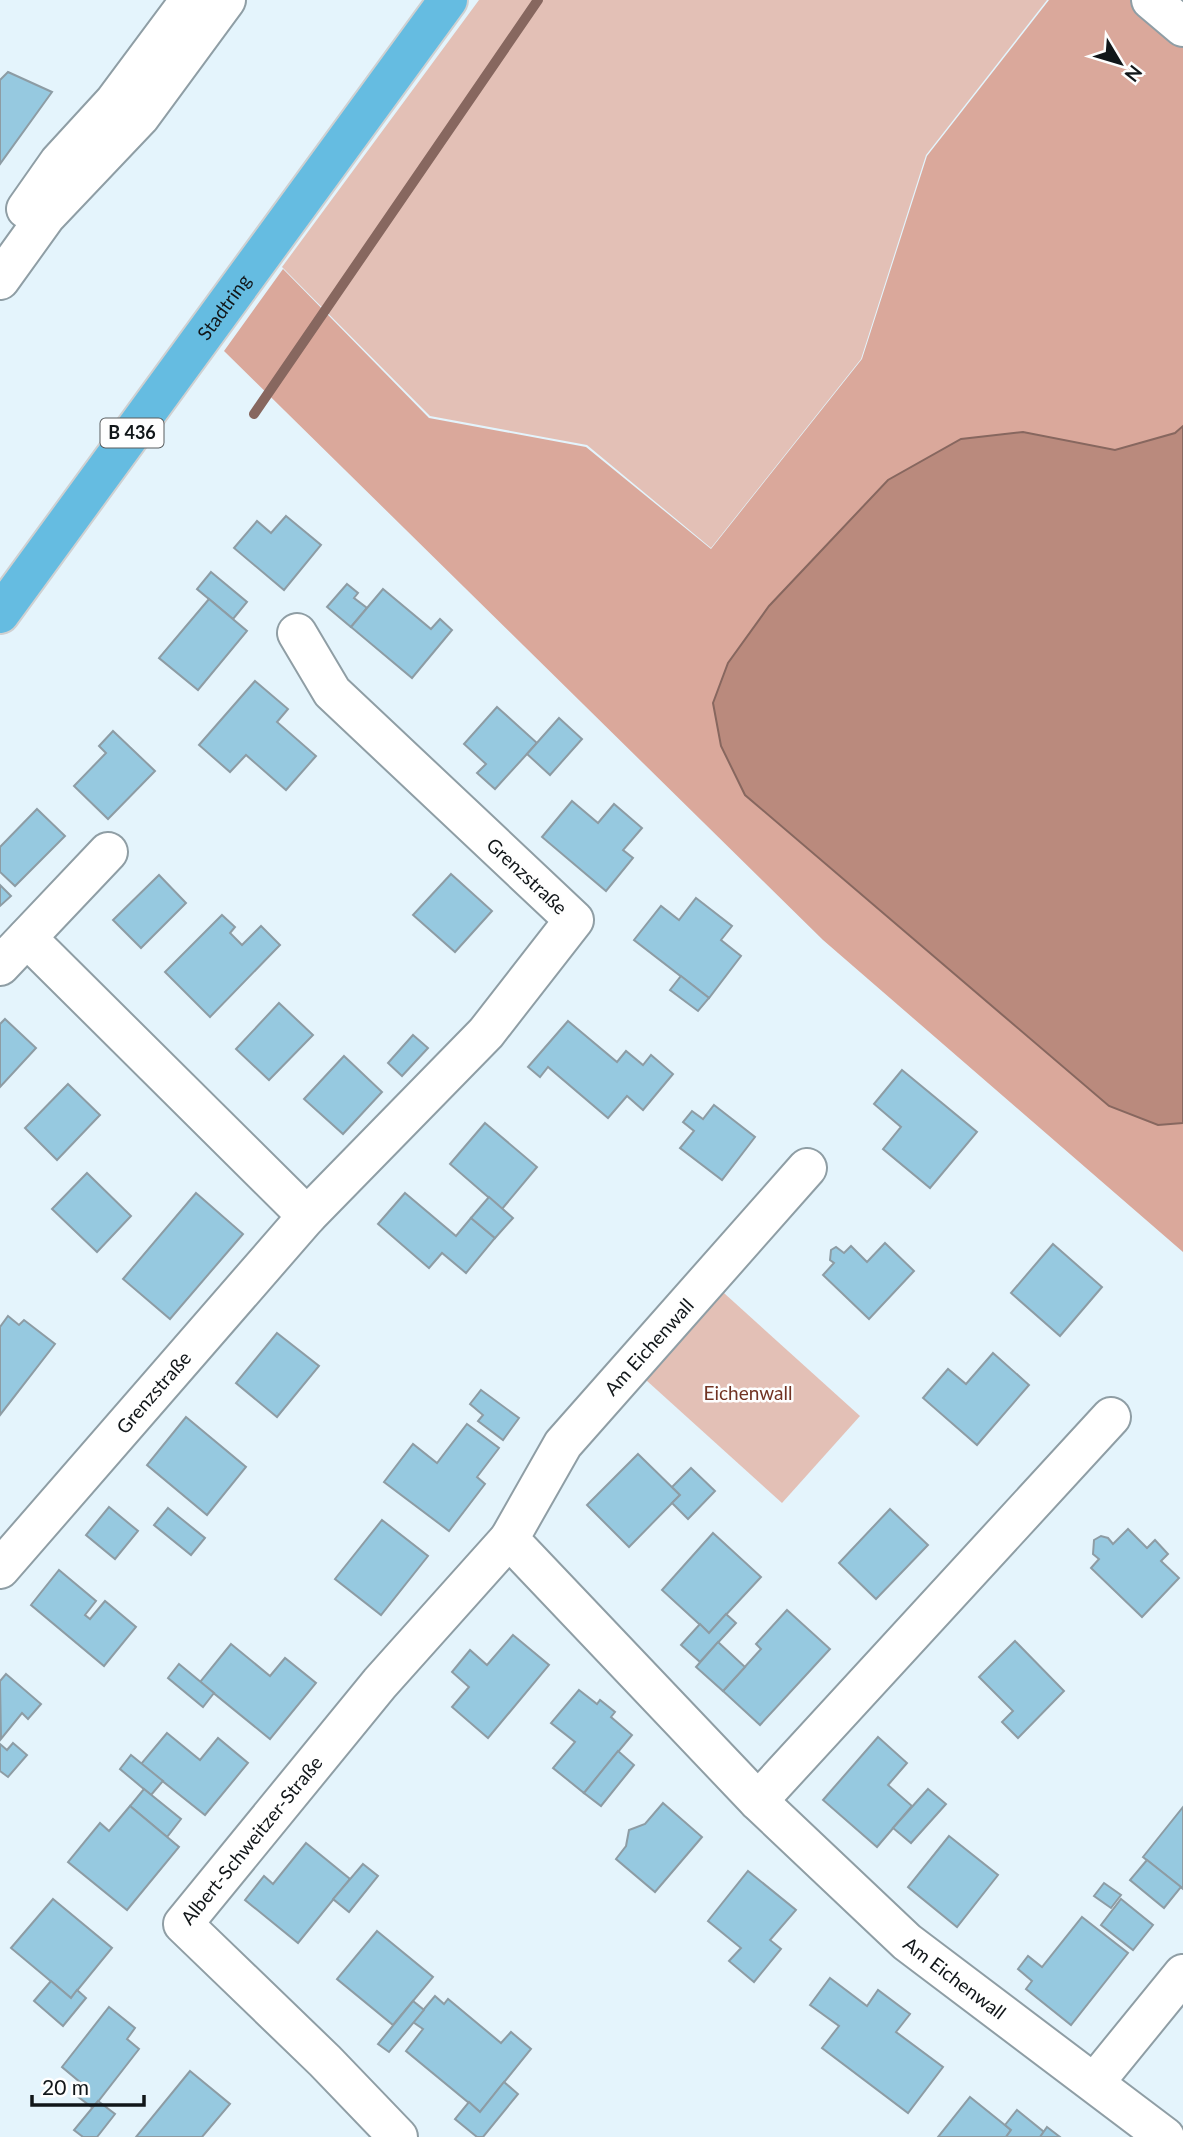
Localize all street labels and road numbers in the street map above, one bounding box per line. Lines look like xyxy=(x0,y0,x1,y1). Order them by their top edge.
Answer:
street label: Stadtring xyxy=(192,269,255,344)
road number: B 436 xyxy=(100,418,164,447)
street label: Grenzstraße xyxy=(482,833,572,919)
street label: Am Eichenwall xyxy=(599,1294,698,1400)
street label: Grenzstraße xyxy=(111,1346,195,1438)
street label: Albert-Schweitzer-Straße xyxy=(175,1751,327,1929)
street label: Am Eichenwall xyxy=(899,1932,1011,2024)

